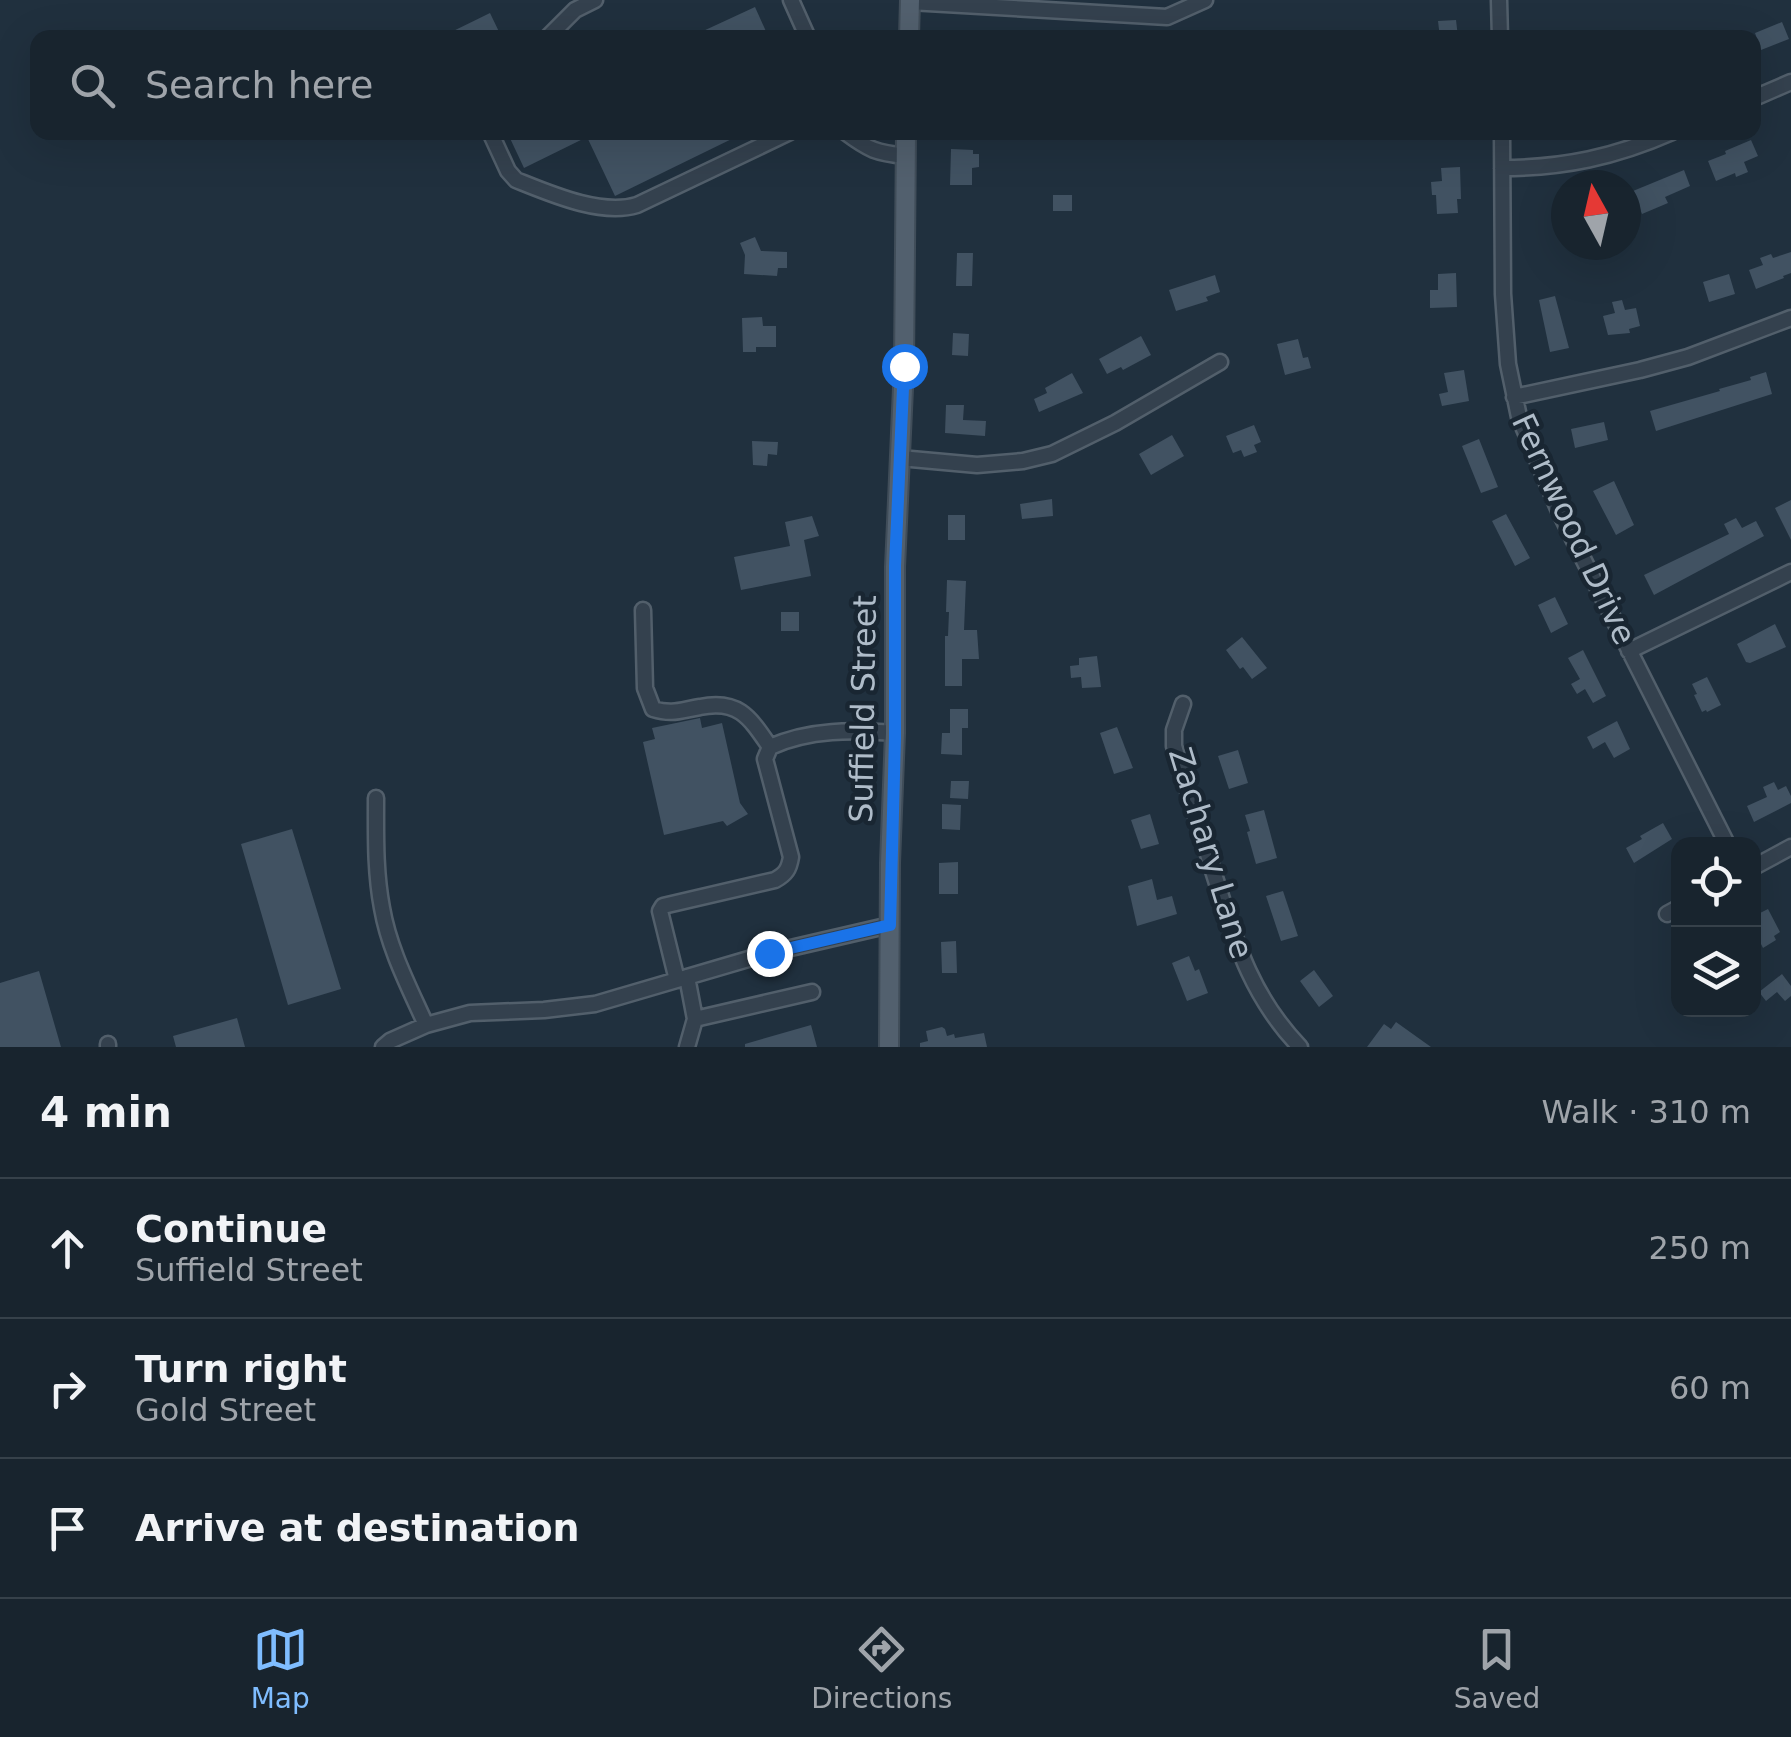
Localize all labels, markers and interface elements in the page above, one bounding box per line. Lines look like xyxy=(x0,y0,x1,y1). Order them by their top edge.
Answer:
search box xyxy=(30,30,1761,140)
icon: search xyxy=(65,58,120,113)
text: Search here xyxy=(145,63,373,107)
north arrow xyxy=(1551,170,1641,260)
route start xyxy=(882,344,928,390)
street label: Fernwood Drive xyxy=(1504,408,1644,650)
street label: Suffield Street xyxy=(842,595,884,823)
street label: Zachary Lane xyxy=(1161,743,1261,963)
map controls xyxy=(1671,837,1761,1017)
button: locate xyxy=(1671,837,1761,927)
button: layers xyxy=(1671,927,1761,1017)
route end xyxy=(747,931,793,977)
text: 4 min xyxy=(40,1088,172,1137)
text: Walk · 310 m xyxy=(1541,1093,1751,1131)
text: Continue xyxy=(135,1207,327,1251)
icon: ahead xyxy=(40,1221,95,1276)
text: 250 m xyxy=(1649,1229,1751,1267)
text: Suffield Street xyxy=(135,1251,363,1289)
text: Turn right xyxy=(135,1347,347,1391)
icon: right xyxy=(40,1361,95,1416)
text: 60 m xyxy=(1669,1369,1751,1407)
text: Gold Street xyxy=(135,1391,316,1429)
icon: arrive xyxy=(40,1501,95,1556)
text: Arrive at destination xyxy=(135,1506,580,1550)
tab: Map xyxy=(251,1622,310,1715)
tab: Directions xyxy=(811,1622,952,1715)
tab: Saved xyxy=(1454,1622,1540,1715)

